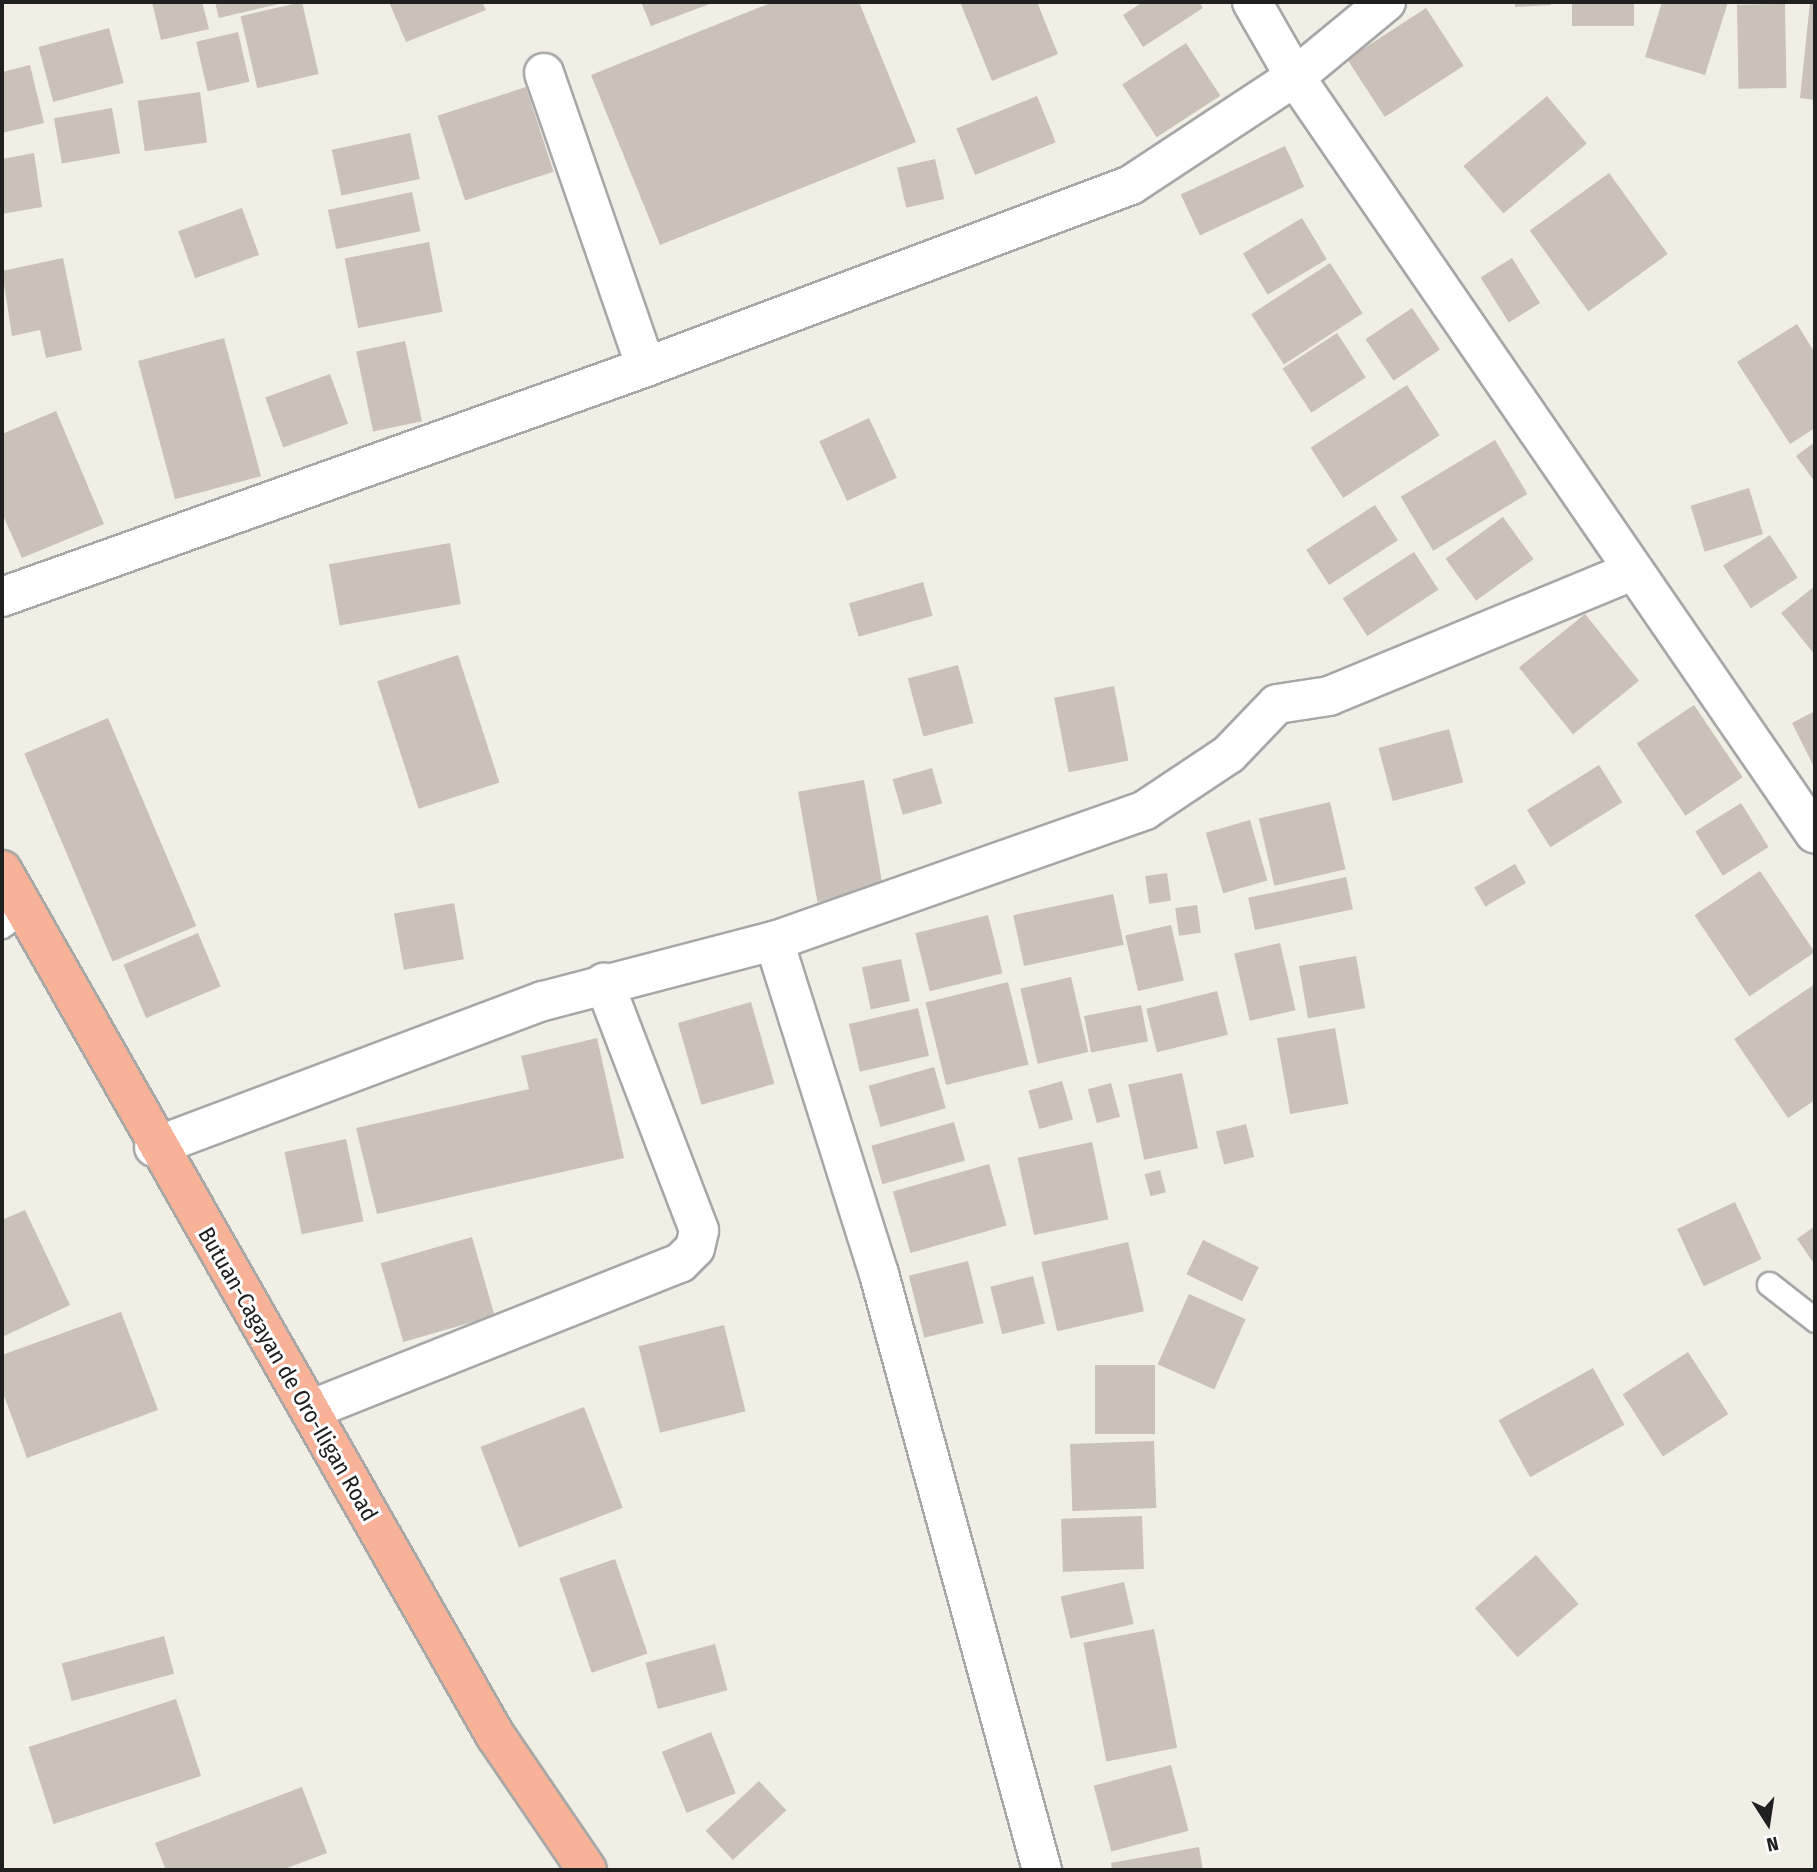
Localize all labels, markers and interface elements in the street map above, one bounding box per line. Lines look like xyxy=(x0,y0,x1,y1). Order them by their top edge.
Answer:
street label: Butuan-Cagayan de Oro-Iligan Road xyxy=(192,1222,384,1526)
north arrow xyxy=(1733,1788,1803,1858)
text: N xyxy=(1765,1832,1780,1856)

